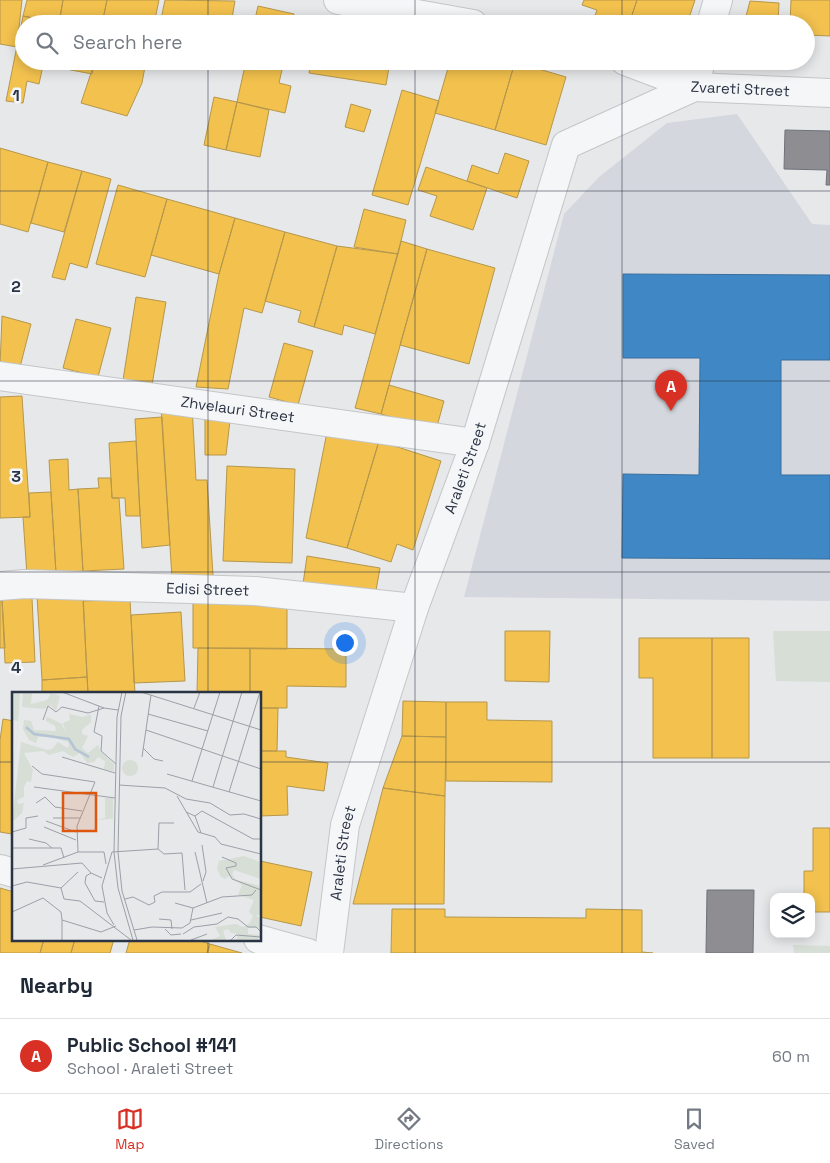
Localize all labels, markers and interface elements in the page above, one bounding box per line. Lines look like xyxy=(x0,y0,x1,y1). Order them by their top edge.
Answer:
search box xyxy=(15,15,815,70)
icon: search xyxy=(33,29,61,57)
text: Search here xyxy=(73,30,183,55)
street label: Zvareti Street xyxy=(690,77,790,100)
text: 1 xyxy=(12,85,20,106)
text: 2 xyxy=(11,276,21,297)
pin: A xyxy=(655,370,687,411)
street label: Zhvelauri Street xyxy=(180,392,296,426)
street label: Araleti Street xyxy=(440,419,490,516)
text: 3 xyxy=(11,466,21,487)
street label: Edisi Street xyxy=(166,578,250,600)
your location xyxy=(332,630,358,656)
text: 4 xyxy=(11,657,21,678)
inset map xyxy=(12,692,261,940)
street label: Araleti Street xyxy=(326,803,360,902)
map controls xyxy=(770,893,815,938)
button: layers xyxy=(770,893,815,938)
text: Nearby xyxy=(20,972,93,999)
text: Public School #141 xyxy=(67,1033,236,1058)
text: A xyxy=(31,1046,41,1067)
text: 60 m xyxy=(772,1046,810,1067)
text: School · Araleti Street xyxy=(67,1058,233,1079)
tab: Map xyxy=(115,1105,144,1153)
tab: Directions xyxy=(375,1105,443,1153)
tab: Saved xyxy=(674,1105,715,1153)

